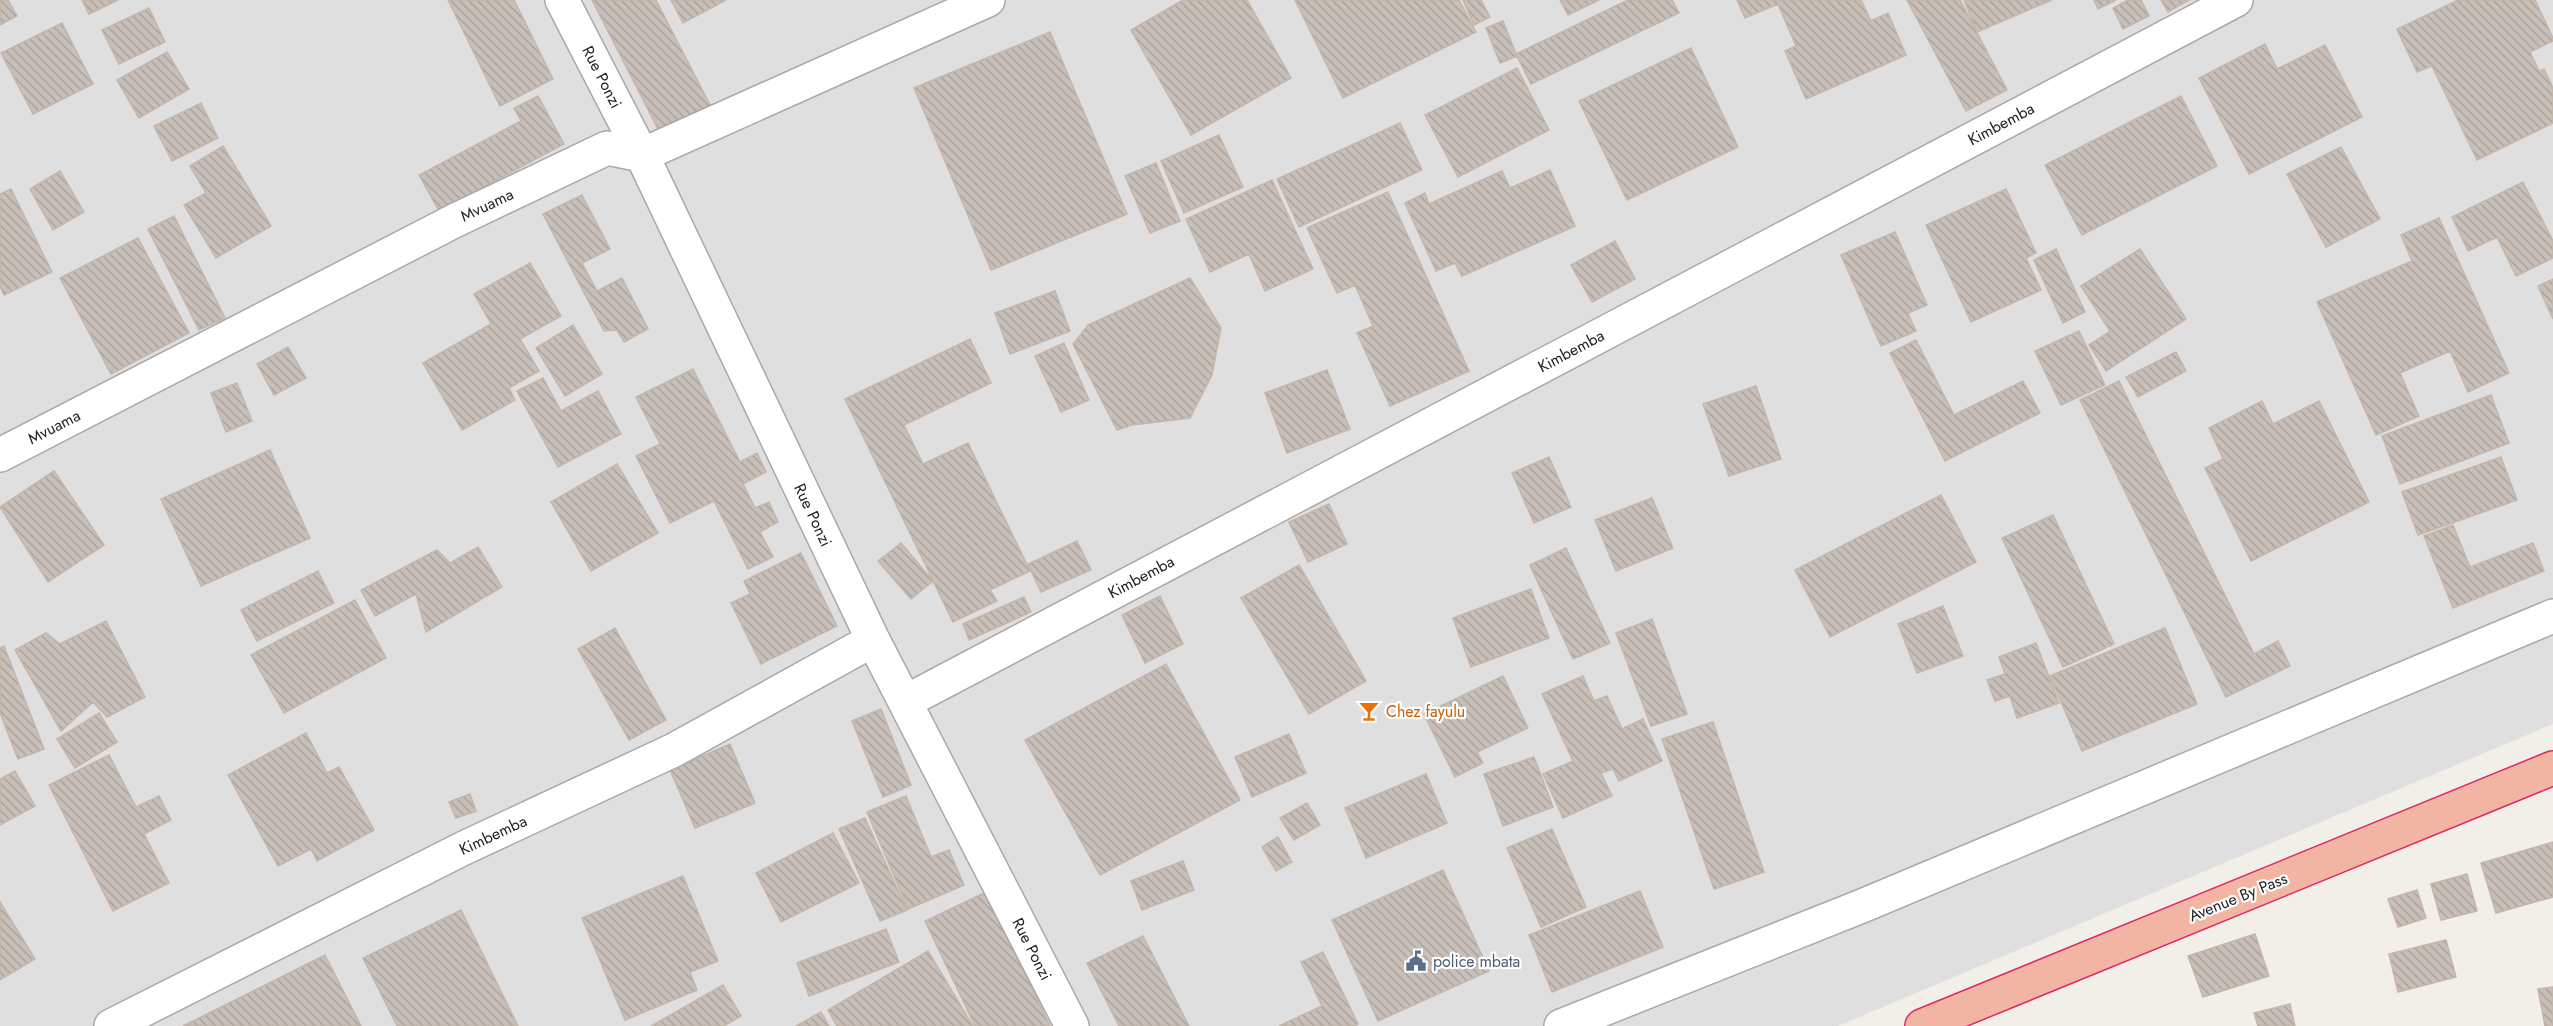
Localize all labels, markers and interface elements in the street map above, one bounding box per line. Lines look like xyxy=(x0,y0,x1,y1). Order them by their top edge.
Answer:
street label: Rue Ponzi xyxy=(576,42,628,112)
street label: Kimbemba xyxy=(1964,97,2038,151)
street label: Mvuama xyxy=(457,183,517,227)
street label: Kimbemba xyxy=(1534,324,1608,378)
street label: Mvuama xyxy=(24,404,84,450)
street label: Rue Ponzi xyxy=(788,480,838,550)
street label: Kimbemba xyxy=(1104,550,1178,604)
bar icon: Chez fayulu xyxy=(1357,699,1381,723)
place label: Chez fayulu xyxy=(1386,700,1465,723)
street label: Kimbemba xyxy=(455,809,531,861)
street label: Avenue By Pass xyxy=(2185,867,2291,927)
street label: Rue Ponzi xyxy=(1006,914,1058,984)
public building icon: police mbata xyxy=(1404,949,1428,973)
place label: police mbata xyxy=(1433,950,1520,973)

